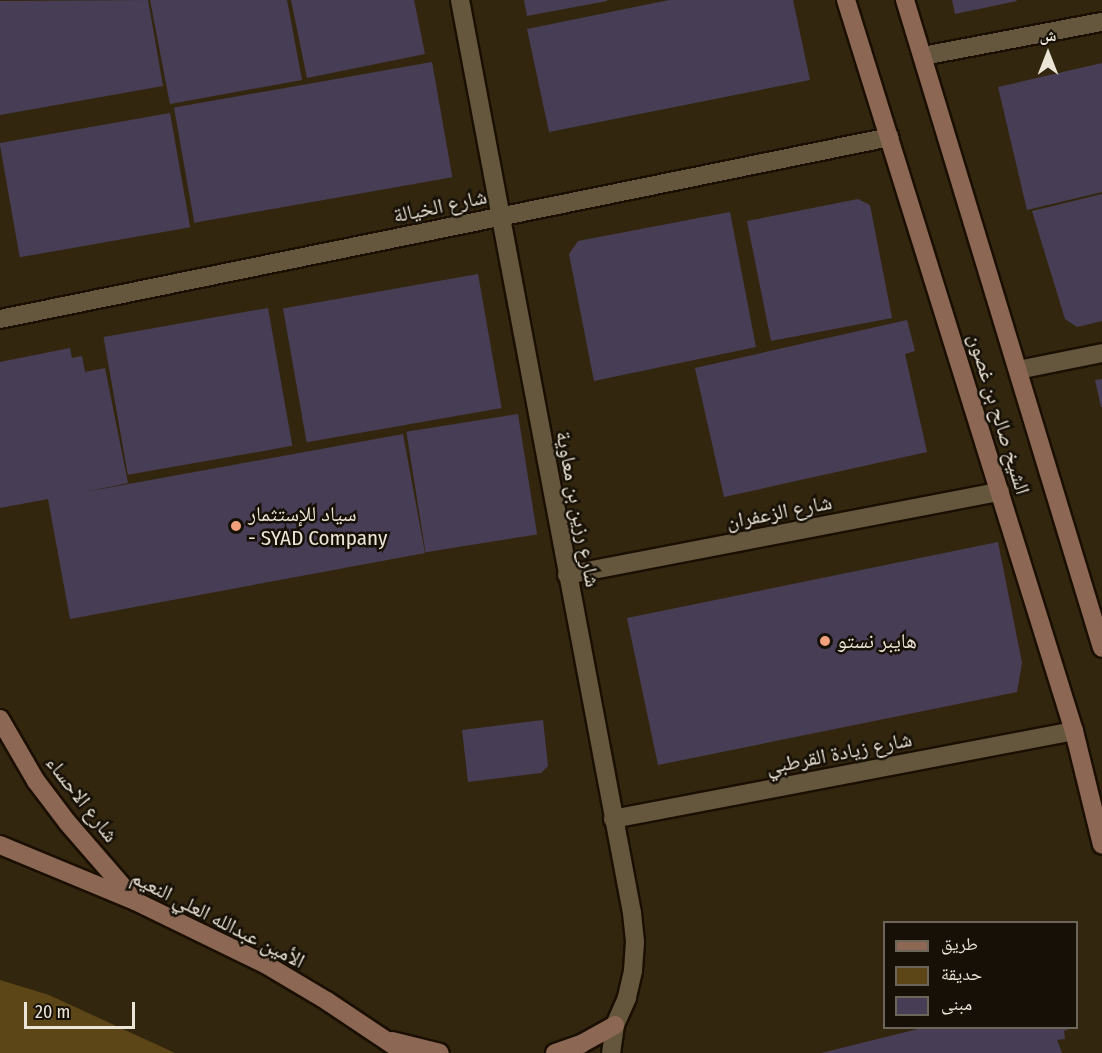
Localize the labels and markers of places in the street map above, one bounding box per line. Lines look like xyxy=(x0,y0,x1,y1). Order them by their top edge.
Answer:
place label: سياد للإستثمار - SYAD Company xyxy=(248,501,387,551)
marker: سياد للإستثمار - SYAD Company xyxy=(229,519,243,533)
place label: هايبر نستو xyxy=(837,628,917,654)
marker: هايبر نستو xyxy=(818,634,832,648)

